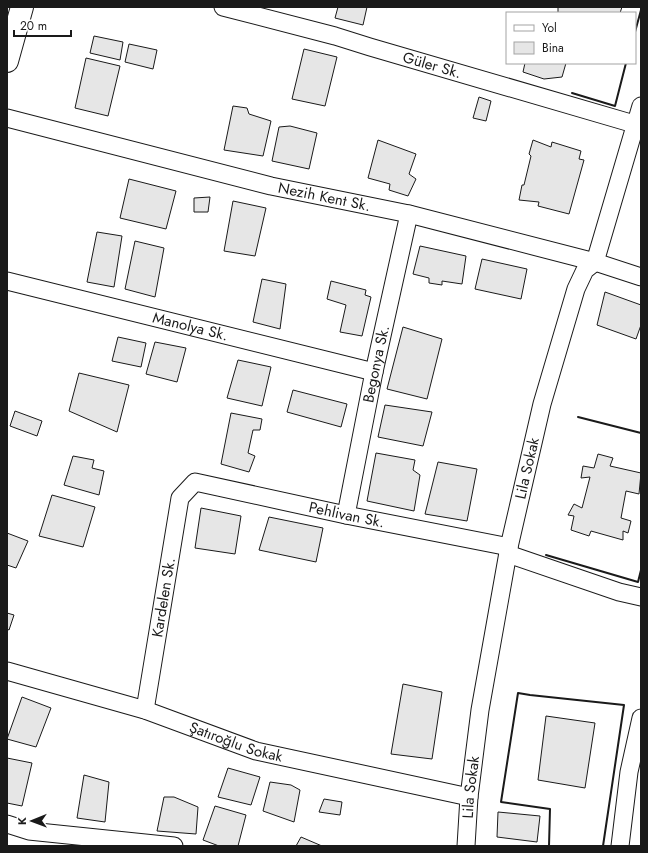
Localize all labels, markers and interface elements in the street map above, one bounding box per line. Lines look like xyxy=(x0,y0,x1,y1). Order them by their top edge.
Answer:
scale bar xyxy=(14,12,71,38)
legend xyxy=(506,12,636,64)
text: 20 m xyxy=(20,17,47,35)
text: Yol xyxy=(542,19,557,37)
text: Bina xyxy=(542,39,564,57)
street label: Güler Sk. xyxy=(400,46,464,84)
street label: Nezih Kent Sk. xyxy=(276,177,373,217)
street label: Manolya Sk. xyxy=(150,307,230,346)
street label: Begonya Sk. xyxy=(357,323,395,405)
street label: Lila Sokak xyxy=(509,435,545,501)
street label: Pehlivan Sk. xyxy=(307,496,386,533)
street label: Kardelen Sk. xyxy=(146,556,181,639)
street label: Şatıroğlu Sokak xyxy=(186,716,285,768)
street label: Lila Sokak xyxy=(457,754,485,819)
north arrow xyxy=(12,801,52,841)
text: K xyxy=(14,817,30,825)

